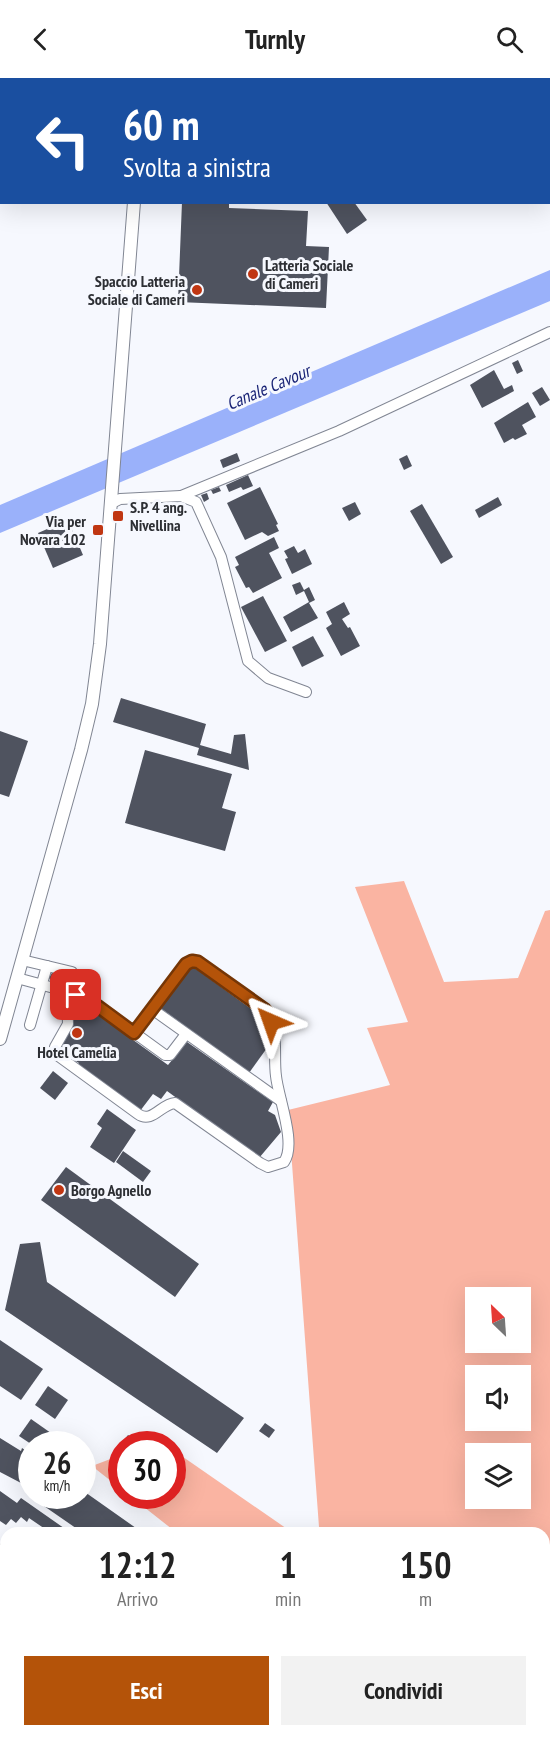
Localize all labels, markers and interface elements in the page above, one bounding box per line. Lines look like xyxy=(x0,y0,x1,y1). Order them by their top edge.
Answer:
text: Turnly xyxy=(245,22,305,56)
icon: back xyxy=(24,23,57,56)
icon: search xyxy=(493,23,526,56)
text: 60 m xyxy=(123,97,200,152)
icon: left xyxy=(24,102,102,180)
text: Svolta a sinistra xyxy=(123,150,271,184)
place label: Latteria Sociale di Cameri xyxy=(265,255,353,293)
marker: Latteria Sociale di Cameri xyxy=(246,267,260,281)
place label: Spaccio Latteria Sociale di Cameri xyxy=(88,271,185,309)
marker: Spaccio Latteria Sociale di Cameri xyxy=(190,283,204,297)
water label: Canale Cavour xyxy=(223,358,316,415)
place label: S.P. 4 ang. Nivellina xyxy=(130,497,187,535)
marker: S.P. 4 ang. Nivellina xyxy=(111,509,125,523)
place label: Via per Novara 102 xyxy=(20,511,86,549)
marker: Via per Novara 102 xyxy=(91,523,105,537)
pin xyxy=(50,969,101,1020)
icon: arrive xyxy=(59,978,92,1011)
position arrow xyxy=(239,990,303,1054)
marker: Hotel Camelia xyxy=(70,1026,84,1040)
place label: Hotel Camelia xyxy=(37,1042,117,1062)
place label: Borgo Agnello xyxy=(71,1180,151,1200)
marker: Borgo Agnello xyxy=(52,1183,66,1197)
north arrow xyxy=(465,1287,531,1353)
map controls xyxy=(465,1287,531,1509)
button: sound xyxy=(465,1365,531,1431)
speed limit sign: 30 xyxy=(108,1431,186,1509)
text: 26 xyxy=(43,1443,71,1482)
button: layers xyxy=(465,1443,531,1509)
text: km/h xyxy=(44,1476,70,1495)
text: 12:12 xyxy=(99,1541,176,1588)
text: 1 xyxy=(279,1541,297,1588)
text: 150 xyxy=(400,1541,451,1588)
text: Arrivo xyxy=(117,1586,158,1612)
text: min xyxy=(275,1586,301,1612)
text: m xyxy=(419,1586,432,1612)
button: Esci xyxy=(24,1656,269,1725)
button: Condividi xyxy=(281,1656,526,1725)

